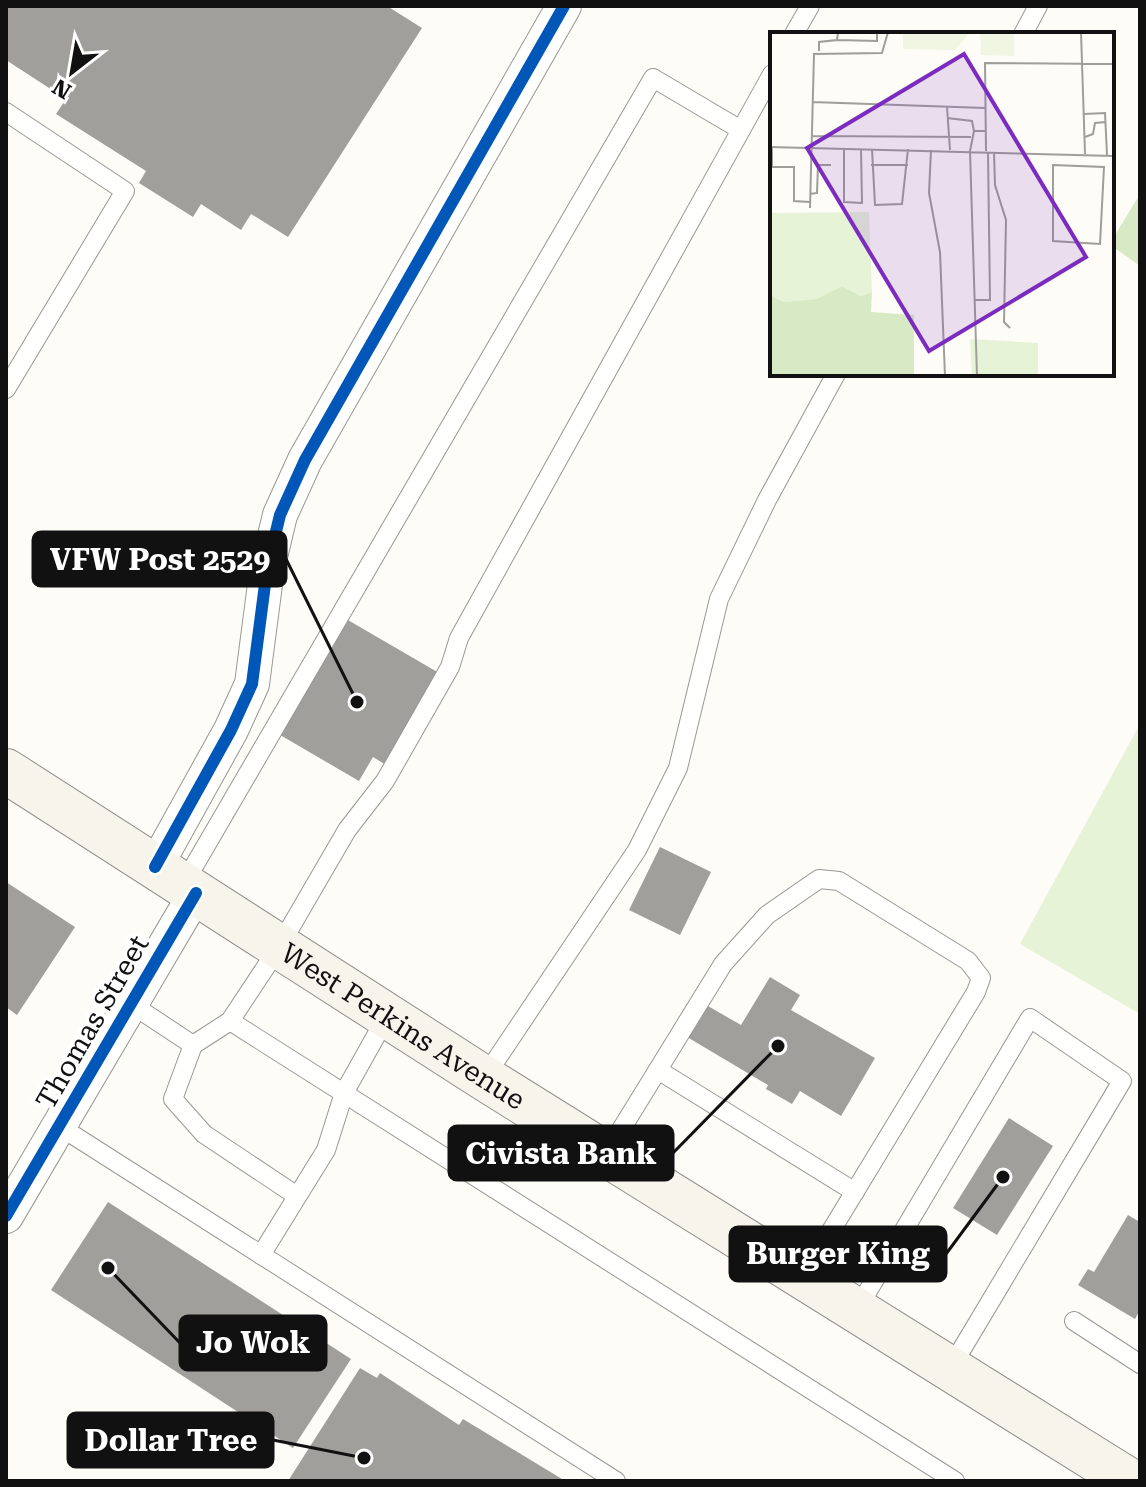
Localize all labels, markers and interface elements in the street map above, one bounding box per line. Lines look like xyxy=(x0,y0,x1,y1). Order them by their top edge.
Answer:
north arrow xyxy=(32,32,112,112)
inset map xyxy=(770,32,1114,376)
text: N xyxy=(48,74,76,104)
callout: VFW Post 2529 xyxy=(33,532,286,586)
text: VFW Post 2529 xyxy=(50,542,270,577)
street label: Thomas Street xyxy=(29,929,156,1115)
street label: West Perkins Avenue xyxy=(275,936,531,1117)
callout: Civista Bank xyxy=(449,1126,673,1180)
text: Civista Bank xyxy=(465,1136,657,1171)
callout: Burger King xyxy=(730,1227,946,1281)
text: Burger King xyxy=(746,1236,930,1271)
callout: Jo Wok xyxy=(180,1316,326,1370)
text: Jo Wok xyxy=(196,1325,310,1360)
callout: Dollar Tree xyxy=(68,1413,273,1467)
text: Dollar Tree xyxy=(85,1423,257,1458)

